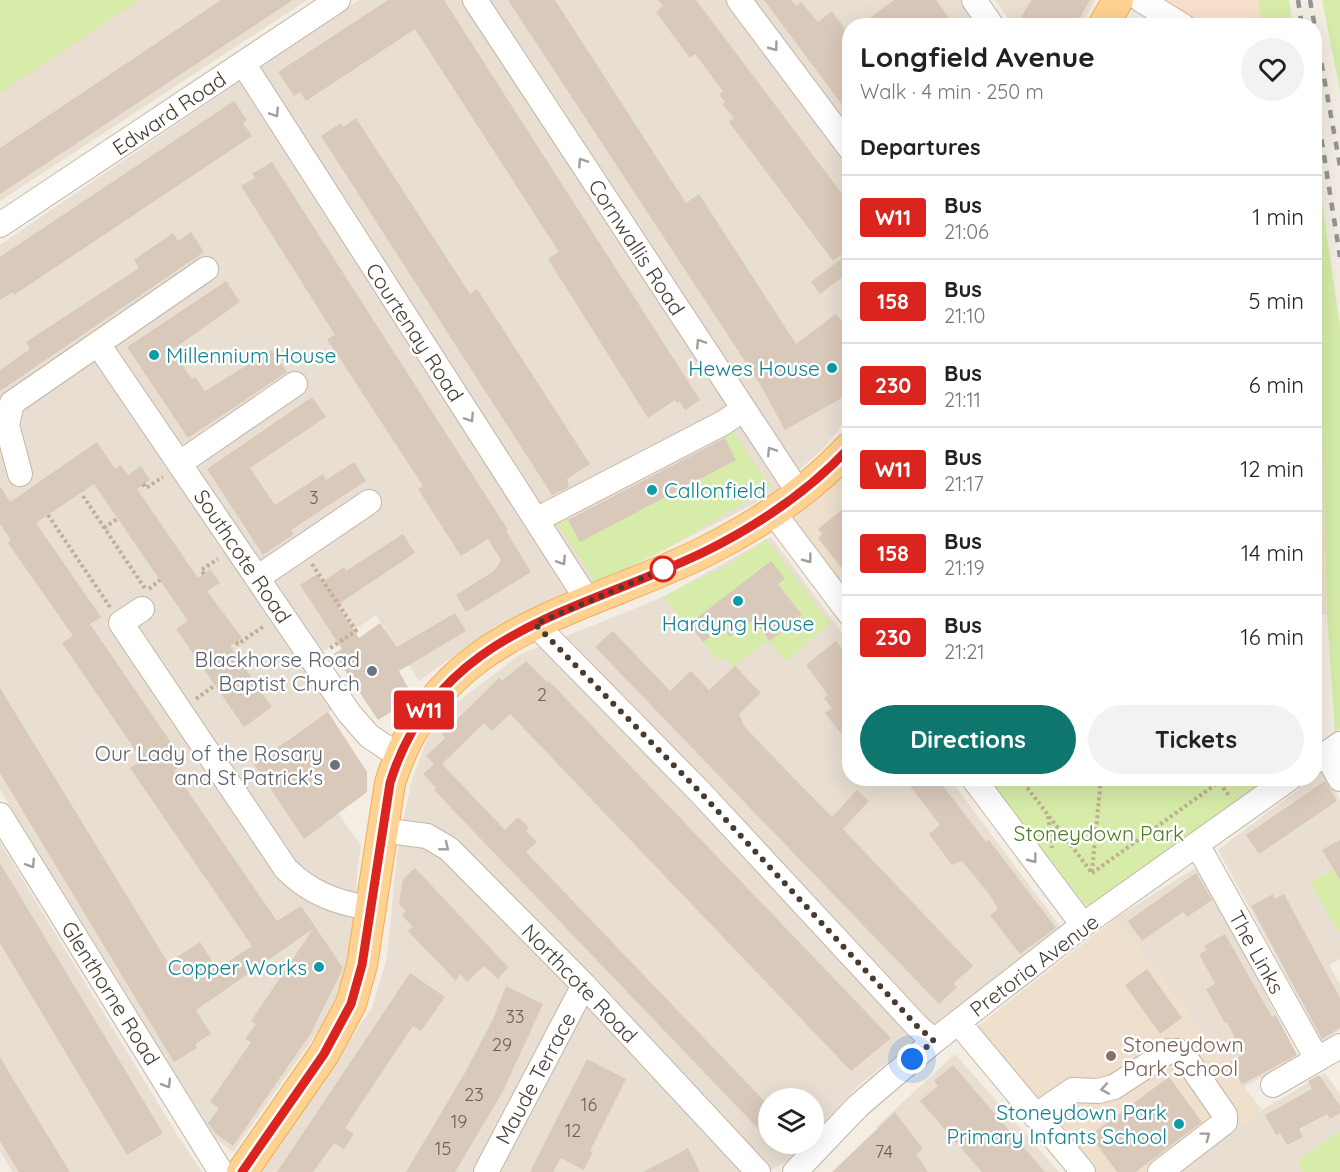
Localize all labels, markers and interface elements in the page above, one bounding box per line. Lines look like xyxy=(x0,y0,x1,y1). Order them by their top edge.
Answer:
button: heart xyxy=(1241,38,1304,101)
text: Longfield Avenue xyxy=(860,39,1095,74)
one-way arrow xyxy=(767,40,778,51)
street label: Edward Road xyxy=(107,65,231,161)
text: Walk · 4 min · 250 m xyxy=(860,79,1044,104)
one-way arrow xyxy=(267,106,278,117)
text: Departures xyxy=(860,133,981,161)
one-way arrow xyxy=(577,158,589,168)
street label: Cornwallis Road xyxy=(583,174,691,320)
text: Bus xyxy=(944,191,982,219)
text: 1 min xyxy=(1252,203,1304,231)
text: W11 xyxy=(875,204,911,230)
text: 21:06 xyxy=(944,219,989,244)
street label: Courtenay Road xyxy=(361,258,469,406)
text: Bus xyxy=(944,275,982,303)
text: 5 min xyxy=(1249,287,1304,315)
text: 158 xyxy=(877,288,909,314)
text: 21:10 xyxy=(944,303,986,328)
one-way arrow xyxy=(696,339,708,349)
place label: Millennium House xyxy=(166,342,336,368)
marker: Millennium House xyxy=(147,348,161,362)
place label: Hewes House xyxy=(688,355,820,381)
text: Bus xyxy=(944,359,982,387)
marker: Hewes House xyxy=(825,361,839,375)
text: 6 min xyxy=(1249,371,1304,399)
text: 230 xyxy=(875,372,911,398)
text: 21:11 xyxy=(944,387,981,412)
one-way arrow xyxy=(463,412,475,422)
text: Bus xyxy=(944,443,982,471)
one-way arrow xyxy=(767,447,779,457)
text: 12 min xyxy=(1240,455,1304,483)
text: W11 xyxy=(875,456,911,482)
text: 21:17 xyxy=(944,471,984,496)
place label: Callonfield xyxy=(664,477,766,503)
marker: Callonfield xyxy=(645,483,659,497)
street label: Southcote Road xyxy=(189,484,297,628)
house number: 3 xyxy=(309,486,319,509)
text: Bus xyxy=(944,527,982,555)
text: 14 min xyxy=(1241,539,1304,567)
text: 158 xyxy=(877,540,909,566)
one-way arrow xyxy=(801,553,812,564)
one-way arrow xyxy=(554,555,566,565)
text: 21:19 xyxy=(944,555,985,580)
unlabelled marker xyxy=(650,556,676,582)
marker: Hardyng House xyxy=(731,594,745,608)
place label: Hardyng House xyxy=(662,610,814,636)
text: Bus xyxy=(944,611,982,639)
text: 16 min xyxy=(1241,623,1304,651)
text: 230 xyxy=(875,624,911,650)
text: 21:21 xyxy=(944,639,985,664)
place label: Blackhorse Road Baptist Church xyxy=(195,646,360,696)
marker: Blackhorse Road Baptist Church xyxy=(365,664,379,678)
house number: 2 xyxy=(537,683,547,706)
line badge: W11 xyxy=(390,690,458,730)
text: W11 xyxy=(406,697,442,723)
button: Directions xyxy=(860,705,1076,774)
button: Tickets xyxy=(1088,705,1304,774)
place label: Our Lady of the Rosary and St Patrick's xyxy=(95,740,323,790)
marker: Our Lady of the Rosary and St Patrick's xyxy=(328,758,342,772)
park label: Stoneydown Park xyxy=(1014,820,1184,846)
one-way arrow xyxy=(438,839,449,850)
one-way arrow xyxy=(1026,852,1037,863)
one-way arrow xyxy=(23,858,34,869)
street label: The Links xyxy=(1224,906,1290,998)
street label: Pretoria Avenue xyxy=(964,908,1104,1022)
street label: Glenthorne Road xyxy=(56,916,166,1070)
street label: Northcote Road xyxy=(517,918,643,1048)
place label: Copper Works xyxy=(168,954,307,980)
marker: Copper Works xyxy=(312,960,326,974)
house number: 33 xyxy=(506,1005,524,1028)
street label: Maude Terrace xyxy=(489,1008,581,1148)
place label: Stoneydown Park School xyxy=(1123,1031,1244,1081)
house number: 29 xyxy=(492,1033,512,1056)
your location xyxy=(897,1044,927,1074)
marker: Stoneydown Park School xyxy=(1104,1049,1118,1063)
one-way arrow xyxy=(159,1078,171,1088)
one-way arrow xyxy=(1100,1082,1110,1095)
house number: 23 xyxy=(464,1083,484,1106)
map controls xyxy=(758,1088,824,1154)
button: layers xyxy=(758,1088,824,1154)
house number: 16 xyxy=(581,1093,597,1116)
place label: Stoneydown Park Primary Infants School xyxy=(947,1099,1167,1149)
house number: 19 xyxy=(451,1110,467,1133)
marker: Stoneydown Park Primary Infants School xyxy=(1172,1117,1186,1131)
house number: 12 xyxy=(565,1119,581,1142)
one-way arrow xyxy=(1199,1133,1210,1144)
house number: 15 xyxy=(435,1137,451,1160)
house number: 74 xyxy=(875,1140,893,1163)

